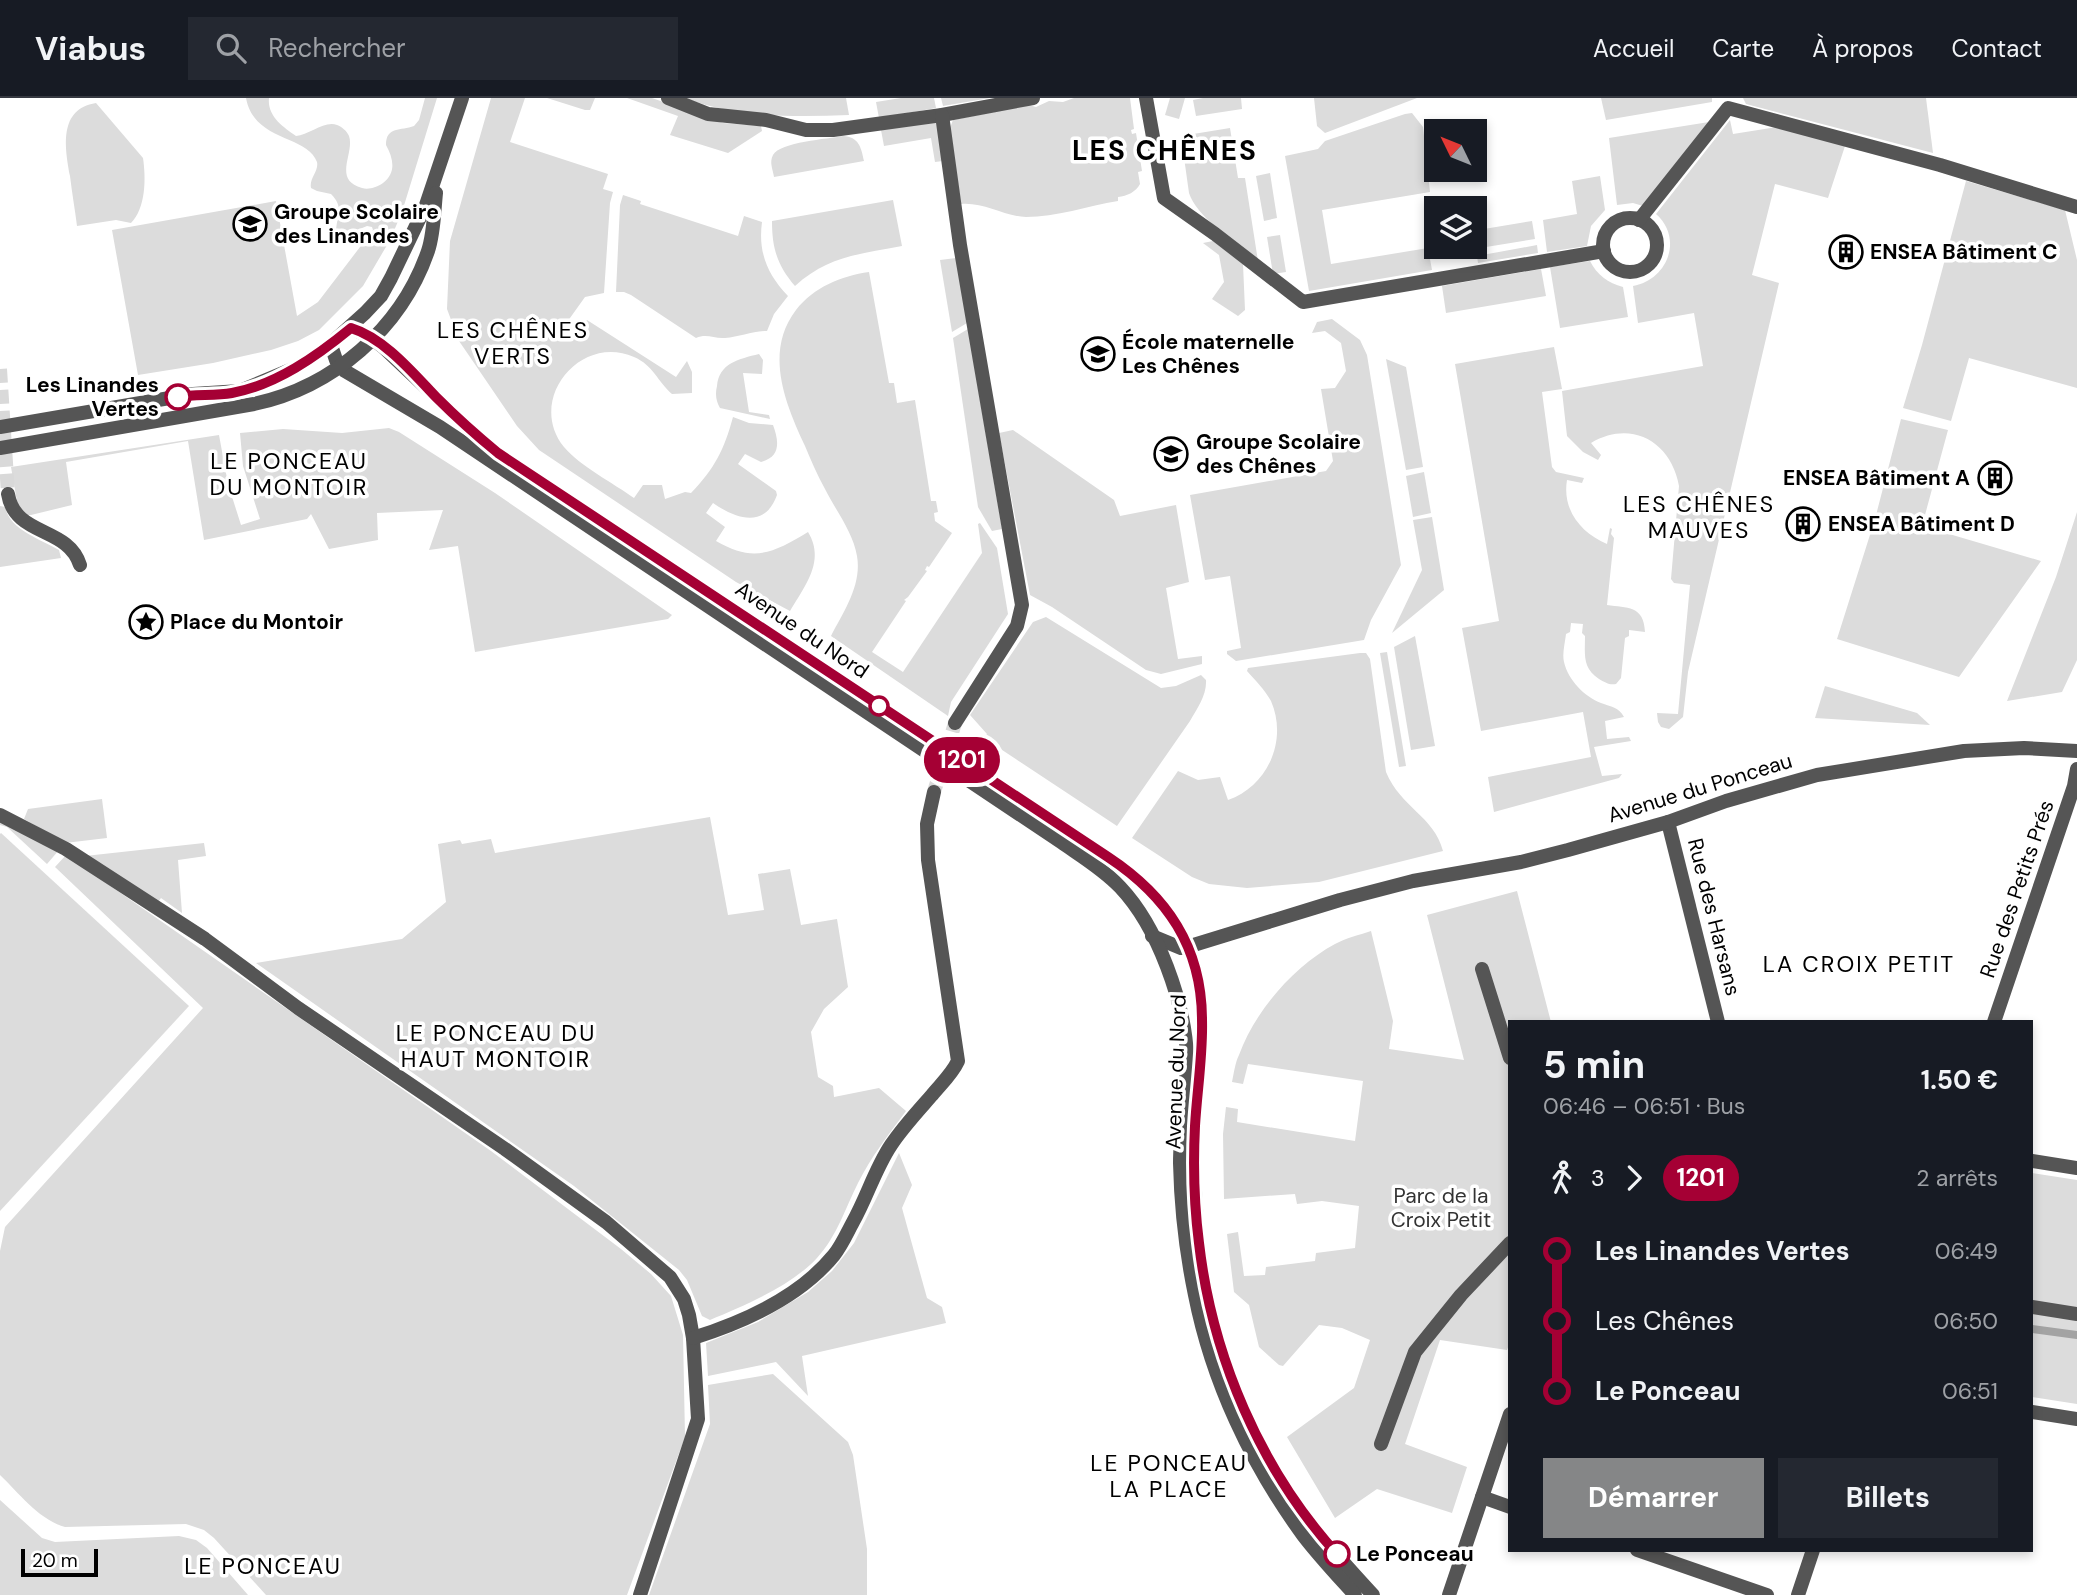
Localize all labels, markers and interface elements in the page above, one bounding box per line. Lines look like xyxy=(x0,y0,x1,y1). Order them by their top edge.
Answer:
search box xyxy=(188,17,678,80)
text: Viabus xyxy=(35,27,146,70)
icon: search xyxy=(212,29,250,67)
text: Rechercher xyxy=(268,31,406,65)
text: Accueil xyxy=(1593,33,1674,64)
text: Carte xyxy=(1712,33,1774,64)
text: À propos xyxy=(1812,33,1914,64)
text: Contact xyxy=(1952,33,2042,64)
north arrow xyxy=(1424,119,1488,182)
map controls xyxy=(1424,119,1487,259)
district label: LES CHÊNES xyxy=(1072,132,1258,169)
button: layers xyxy=(1424,196,1487,259)
place label: Groupe Scolaire des Linandes xyxy=(274,198,439,250)
school or university icon: Groupe Scolaire des Linandes xyxy=(231,205,269,243)
building icon: ENSEA Bâtiment C xyxy=(1827,233,1865,271)
place label: ENSEA Bâtiment C xyxy=(1870,238,2058,266)
district label: LES CHÊNES VERTS xyxy=(437,315,589,371)
place label: École maternelle Les Chênes xyxy=(1122,328,1294,380)
school or university icon: École maternelle Les Chênes xyxy=(1079,335,1117,373)
place label: Les Linandes Vertes xyxy=(26,371,159,423)
marker: Les Linandes Vertes xyxy=(165,384,191,410)
place label: Groupe Scolaire des Chênes xyxy=(1196,428,1361,480)
school or university icon: Groupe Scolaire des Chênes xyxy=(1152,435,1190,473)
district label: LE PONCEAU DU MONTOIR xyxy=(210,446,368,502)
building icon: ENSEA Bâtiment A xyxy=(1976,459,2014,497)
place label: ENSEA Bâtiment A xyxy=(1783,464,1970,492)
district label: LES CHÊNES MAUVES xyxy=(1623,489,1775,545)
building icon: ENSEA Bâtiment D xyxy=(1784,505,1822,543)
place label: ENSEA Bâtiment D xyxy=(1828,510,2015,538)
street label: Avenue du Nord xyxy=(730,575,874,685)
place icon: Place du Montoir xyxy=(127,603,165,641)
place label: Place du Montoir xyxy=(170,608,344,636)
unlabelled marker xyxy=(869,696,889,716)
line badge: 1201 xyxy=(913,737,1011,783)
text: 1201 xyxy=(938,744,986,775)
street label: Avenue du Ponceau xyxy=(1604,747,1796,829)
street label: Rue des Petits Prés xyxy=(1973,796,2061,982)
street label: Rue des Harsans xyxy=(1681,835,1747,999)
district label: LA CROIX PETIT xyxy=(1763,949,1955,979)
street label: Avenue du Nord xyxy=(1159,994,1193,1150)
district label: LE PONCEAU DU HAUT MONTOIR xyxy=(396,1018,596,1074)
text: 5 min xyxy=(1543,1040,1645,1090)
text: 1.50 € xyxy=(1921,1063,1998,1097)
text: 06:46 – 06:51 · Bus xyxy=(1543,1091,1745,1121)
icon: walk xyxy=(1543,1159,1581,1197)
icon: forward xyxy=(1615,1159,1653,1197)
text: 1201 xyxy=(1677,1162,1725,1193)
text: 3 xyxy=(1591,1163,1605,1193)
text: 2 arrêts xyxy=(1916,1163,1998,1193)
park label: Parc de la Croix Petit xyxy=(1391,1182,1491,1234)
text: Les Linandes Vertes xyxy=(1595,1234,1850,1268)
text: 06:49 xyxy=(1935,1236,1998,1266)
text: Les Chênes xyxy=(1595,1304,1734,1338)
text: 06:50 xyxy=(1933,1306,1998,1336)
text: Le Ponceau xyxy=(1595,1374,1741,1408)
text: 06:51 xyxy=(1942,1376,1998,1406)
district label: LE PONCEAU LA PLACE xyxy=(1090,1448,1248,1504)
button: Démarrer xyxy=(1543,1458,1764,1538)
button: Billets xyxy=(1778,1458,1998,1538)
place label: Le Ponceau xyxy=(1356,1540,1474,1568)
marker: Le Ponceau xyxy=(1324,1541,1350,1567)
scale bar xyxy=(21,1546,98,1578)
text: 20 m xyxy=(32,1548,78,1573)
district label: LE PONCEAU xyxy=(184,1551,342,1581)

